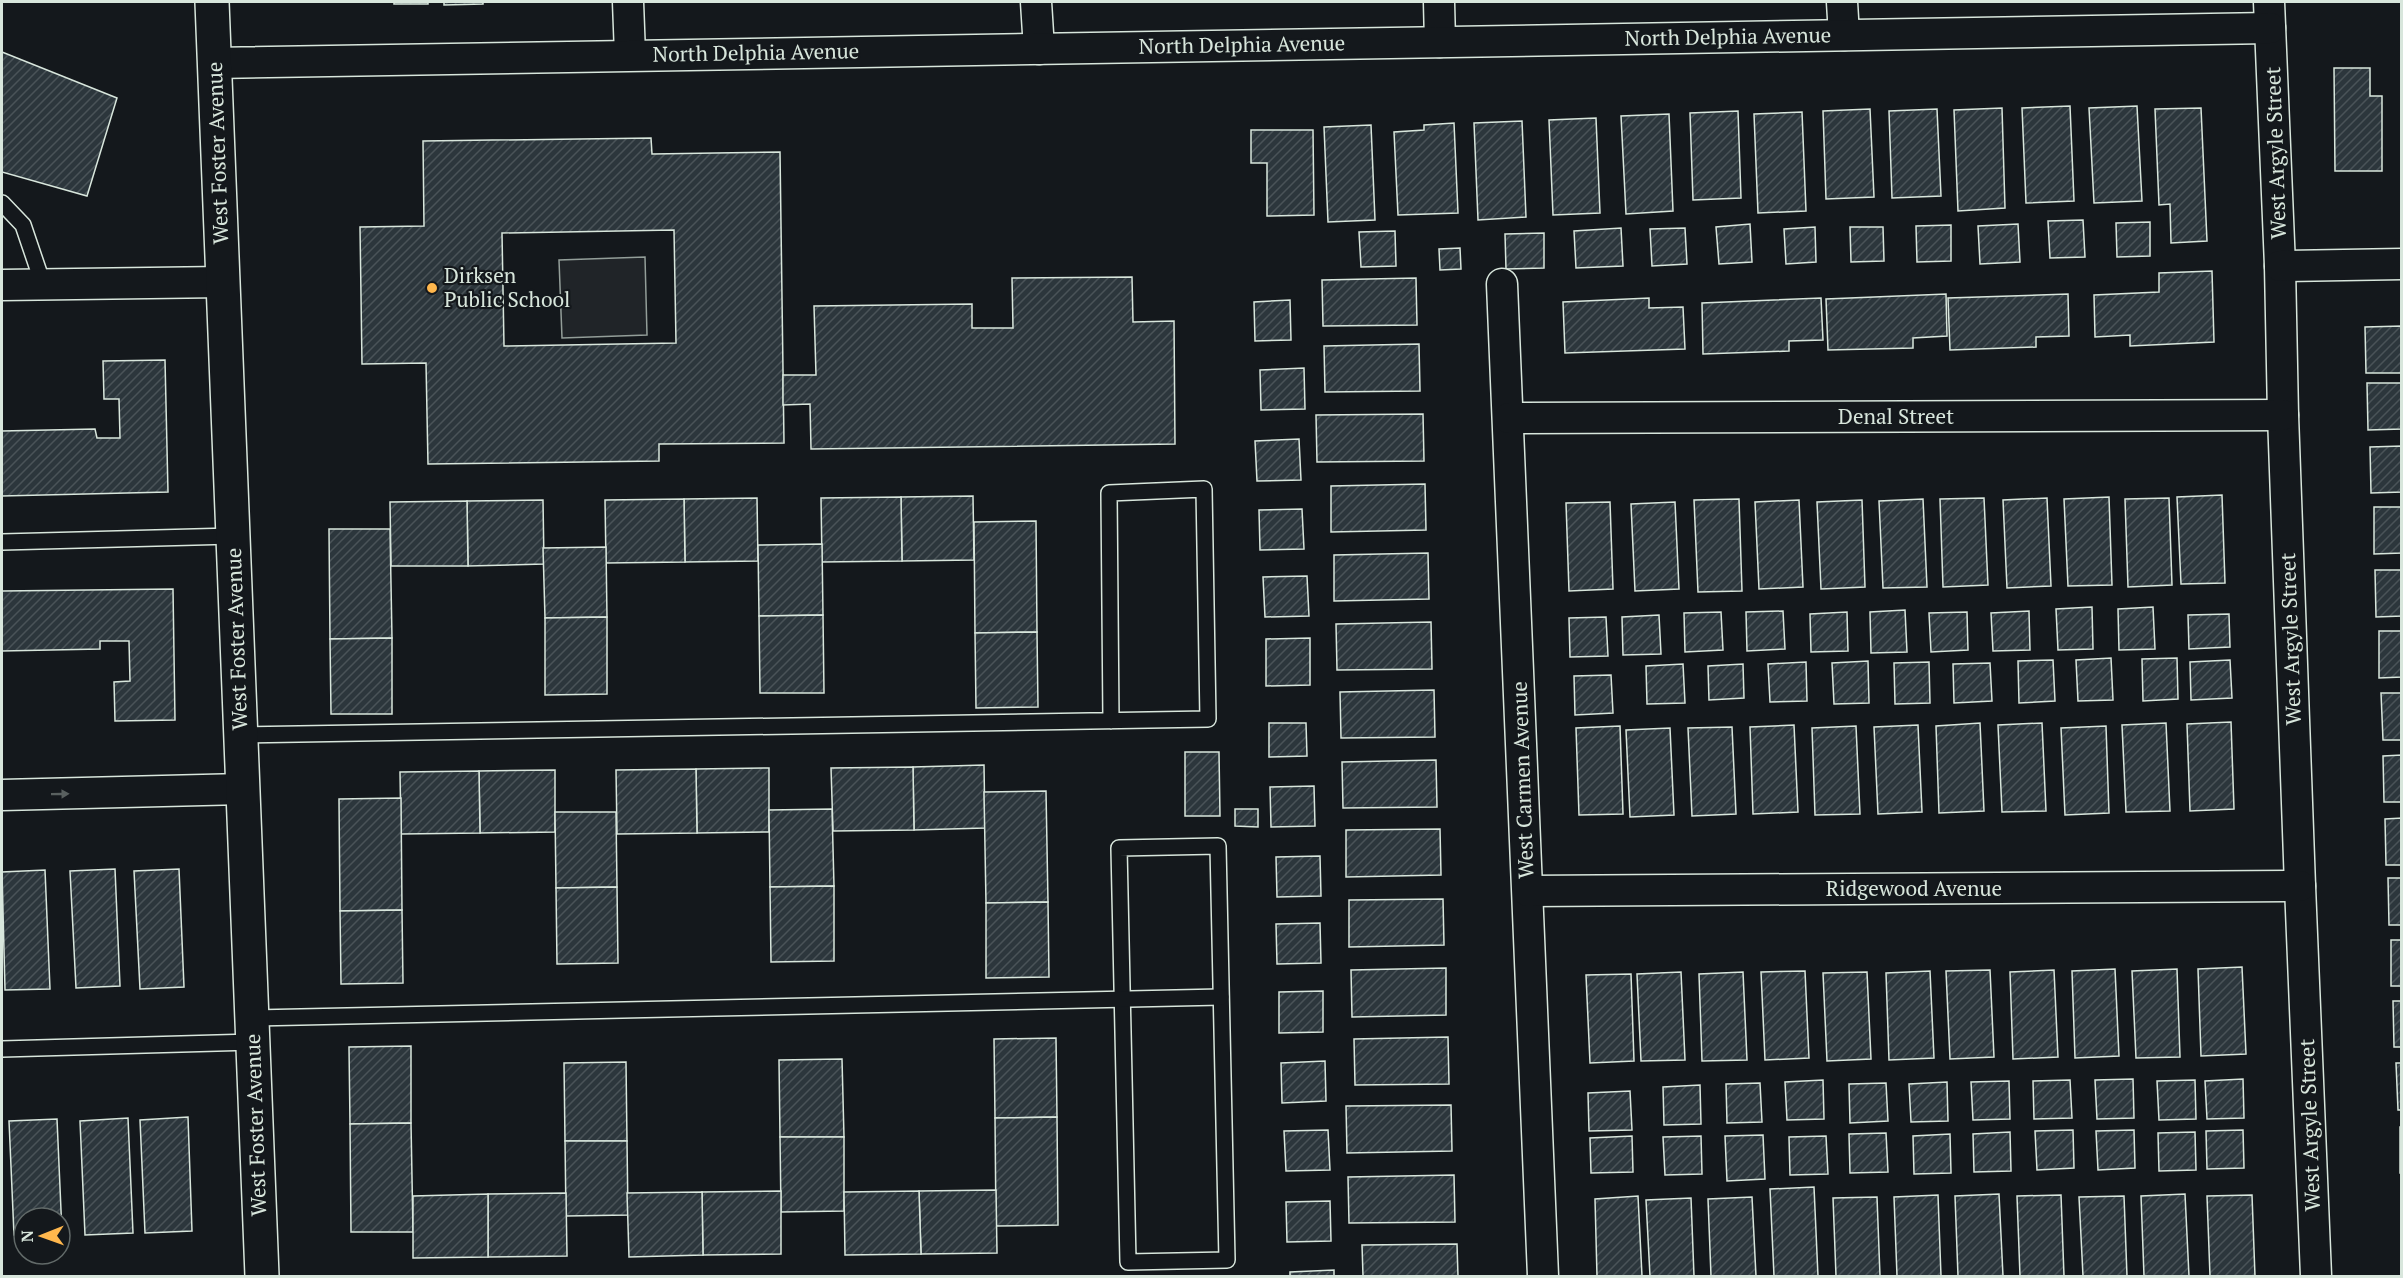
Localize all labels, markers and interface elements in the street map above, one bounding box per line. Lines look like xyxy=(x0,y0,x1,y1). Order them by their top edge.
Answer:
street label: North Delphia Avenue xyxy=(1624,20,1832,52)
street label: North Delphia Avenue xyxy=(1138,28,1346,60)
street label: North Delphia Avenue xyxy=(652,36,860,68)
street label: West Foster Avenue xyxy=(200,61,234,245)
street label: West Argyle Street xyxy=(2258,66,2292,240)
place label: Dirksen Public School xyxy=(444,261,570,313)
marker: Dirksen Public School xyxy=(425,281,439,295)
street label: Denal Street xyxy=(1838,402,1954,430)
street label: West Foster Avenue xyxy=(219,547,253,731)
street label: West Argyle Street xyxy=(2273,552,2307,726)
street label: West Carmen Avenue xyxy=(1505,681,1539,879)
one-way arrow xyxy=(50,789,69,798)
street label: Ridgewood Avenue xyxy=(1826,874,2002,902)
street label: West Foster Avenue xyxy=(238,1033,272,1217)
street label: West Argyle Street xyxy=(2292,1038,2326,1212)
north arrow xyxy=(12,1206,72,1266)
text: N xyxy=(16,1230,38,1243)

